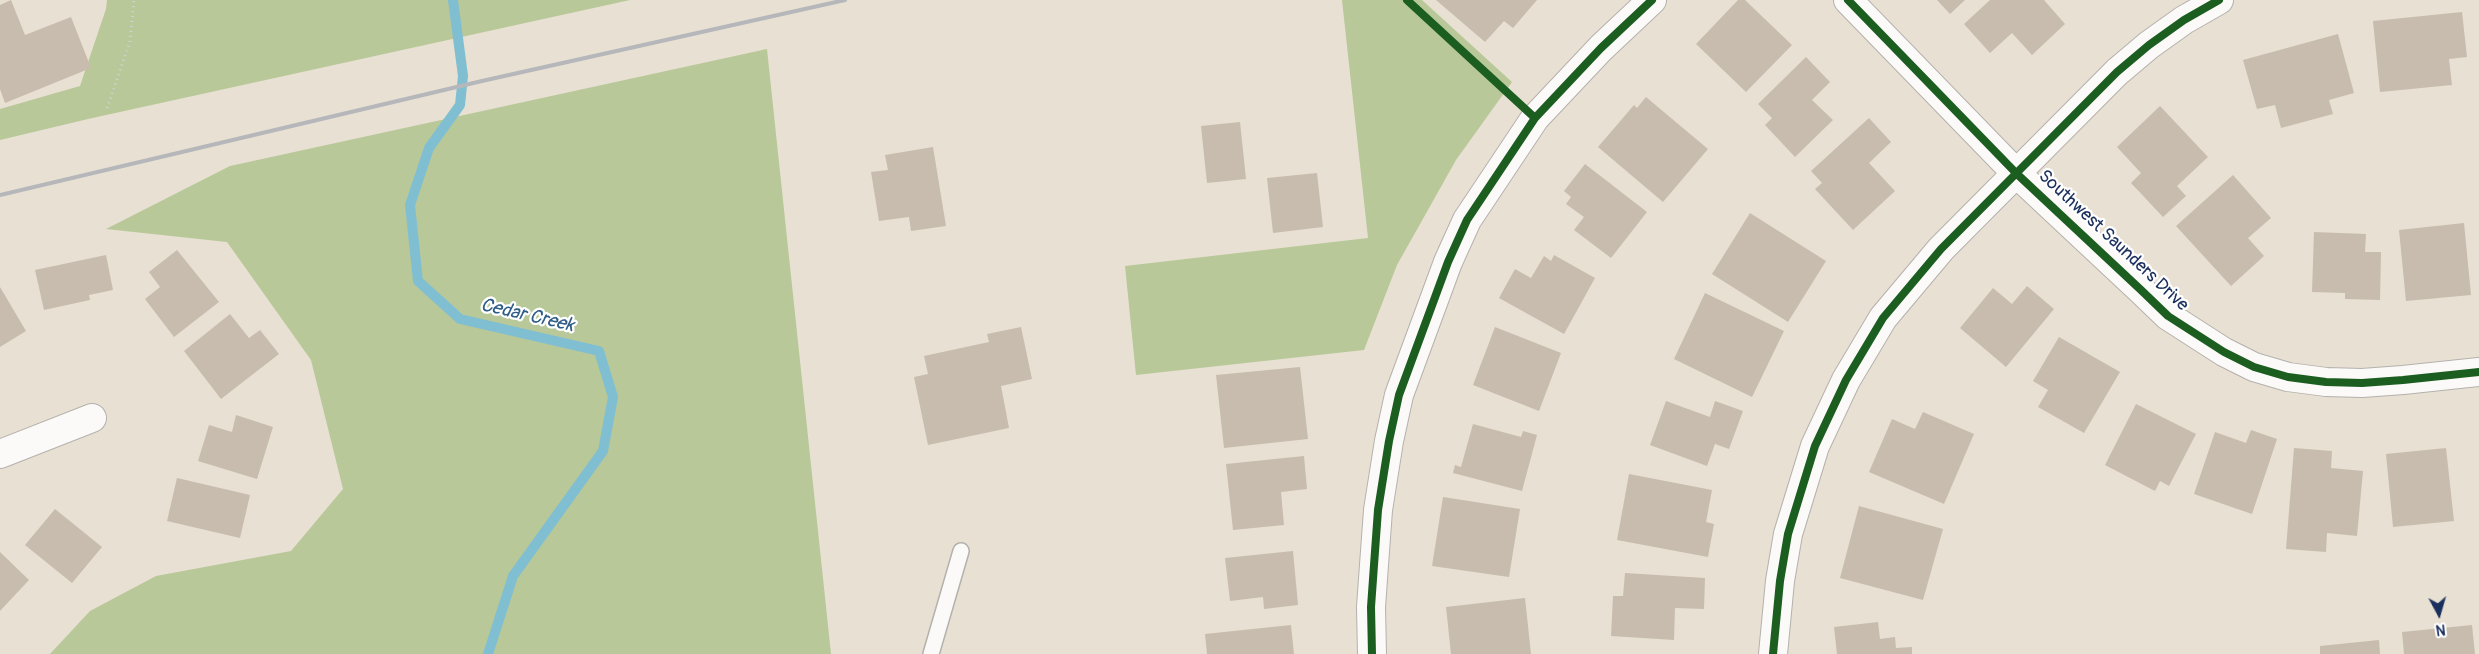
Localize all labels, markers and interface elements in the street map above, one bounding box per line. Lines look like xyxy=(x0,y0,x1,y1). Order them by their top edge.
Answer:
street label: Southwest Saunders Drive xyxy=(2033,166,2193,316)
water label: Cedar Creek xyxy=(478,294,576,338)
north arrow xyxy=(2414,589,2464,639)
text: N xyxy=(2435,620,2446,638)

